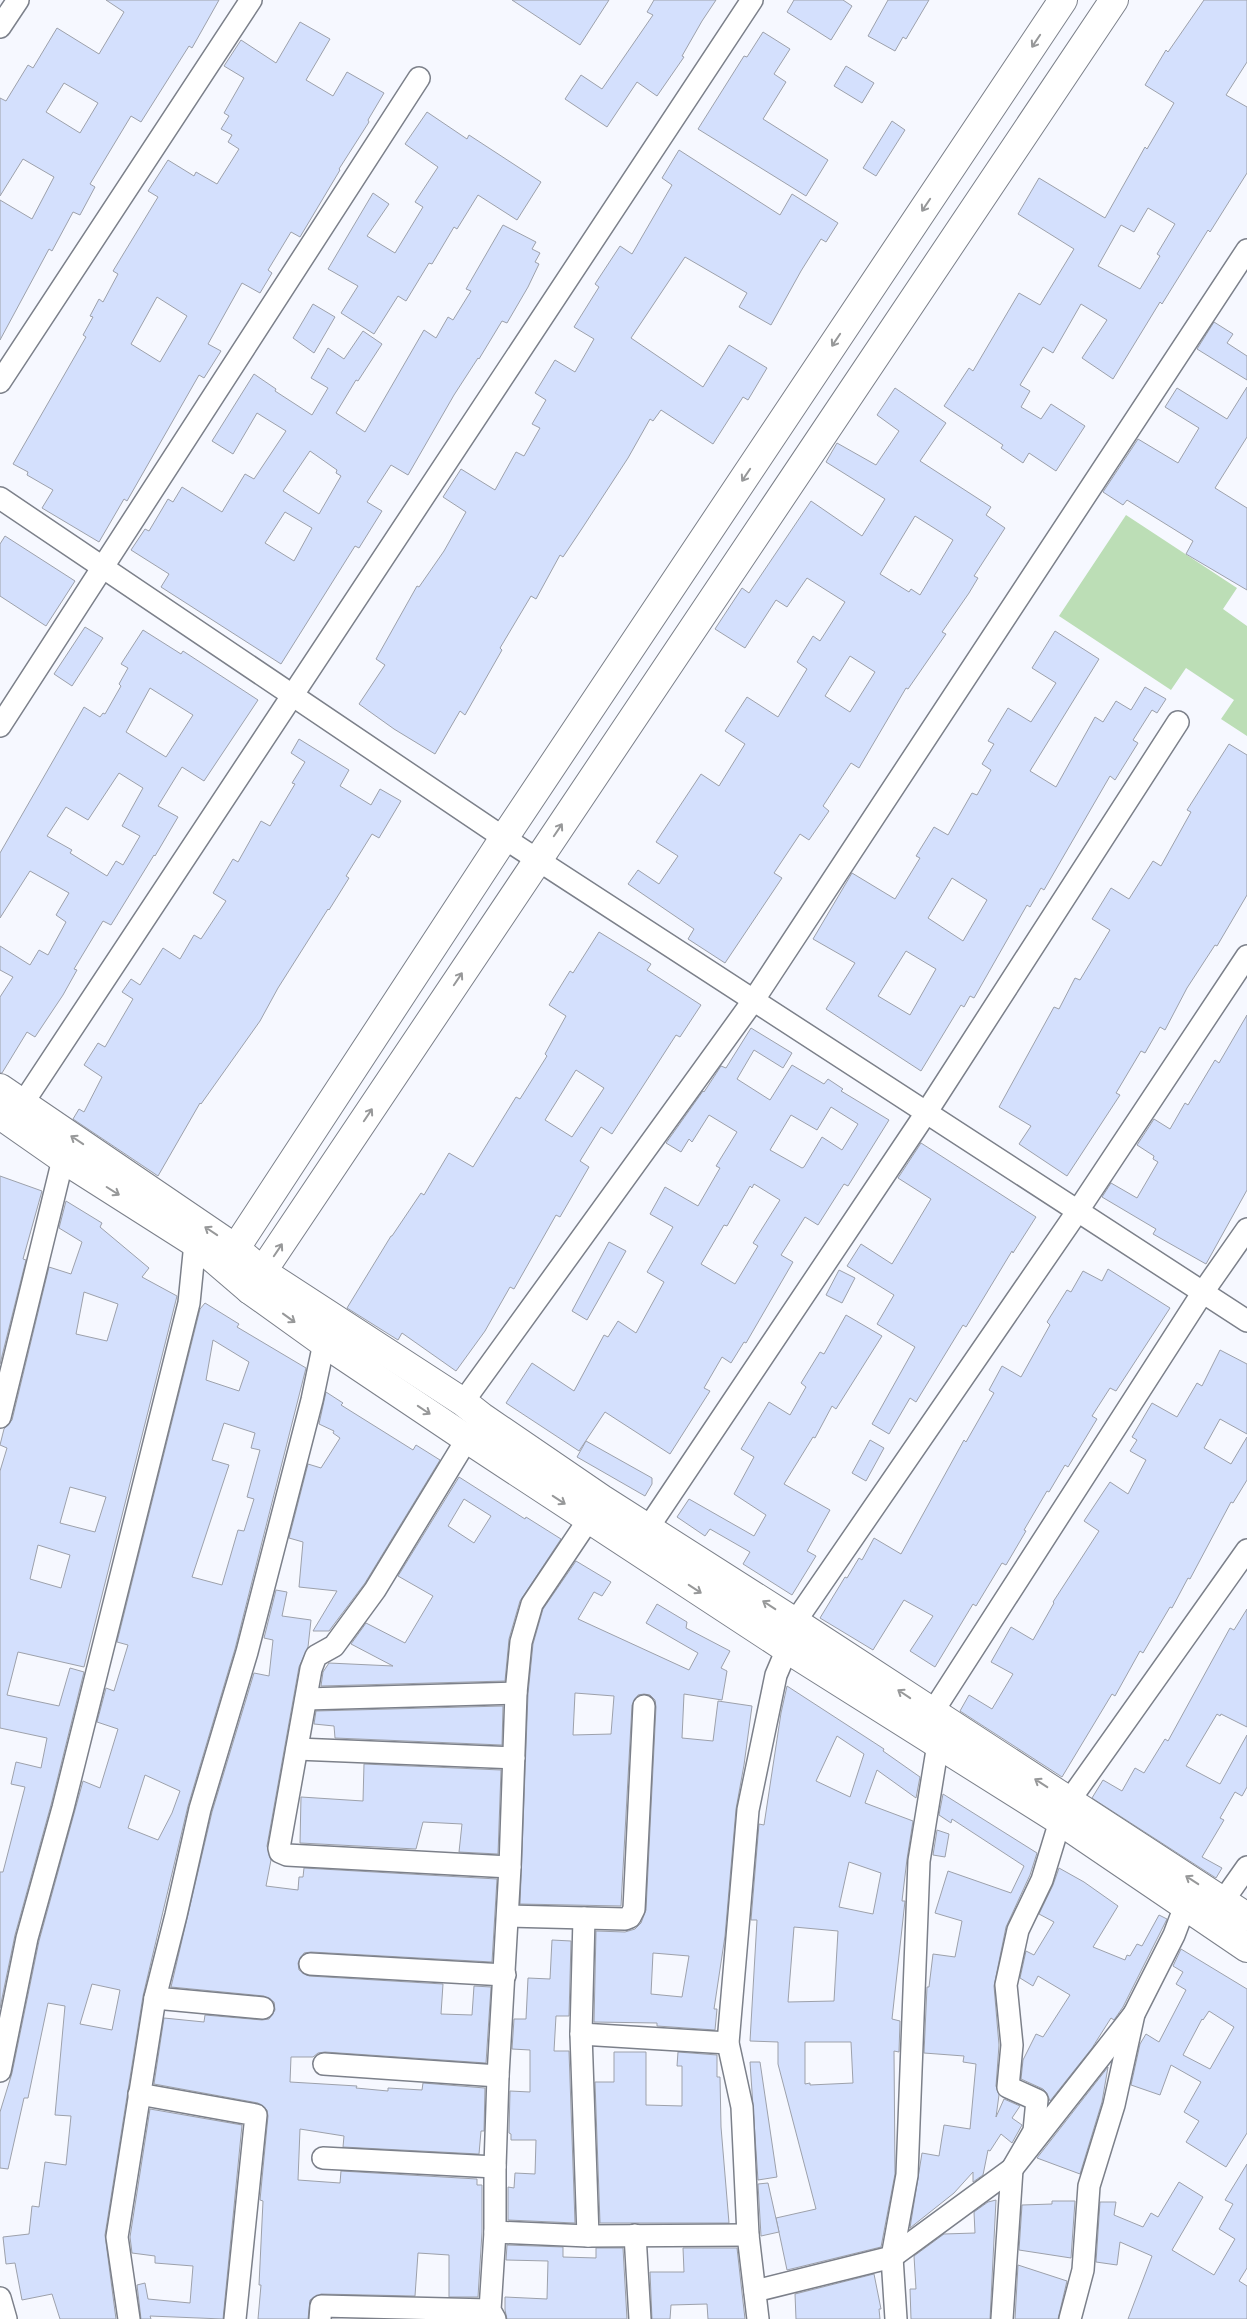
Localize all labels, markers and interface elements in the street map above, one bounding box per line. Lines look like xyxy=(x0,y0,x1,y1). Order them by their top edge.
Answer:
one-way arrow xyxy=(1031,33,1041,47)
one-way arrow xyxy=(921,198,931,212)
one-way arrow xyxy=(831,333,841,347)
one-way arrow xyxy=(741,468,751,482)
one-way arrow xyxy=(553,823,563,837)
one-way arrow xyxy=(453,973,463,987)
one-way arrow xyxy=(363,1108,373,1122)
one-way arrow xyxy=(70,1135,84,1145)
one-way arrow xyxy=(105,1186,119,1196)
one-way arrow xyxy=(204,1226,218,1237)
one-way arrow xyxy=(273,1243,283,1257)
one-way arrow xyxy=(282,1313,296,1323)
one-way arrow xyxy=(416,1405,430,1415)
one-way arrow xyxy=(552,1495,566,1505)
one-way arrow xyxy=(688,1583,702,1594)
one-way arrow xyxy=(762,1600,776,1610)
one-way arrow xyxy=(898,1689,912,1699)
one-way arrow xyxy=(1034,1777,1048,1787)
one-way arrow xyxy=(1185,1875,1199,1886)

